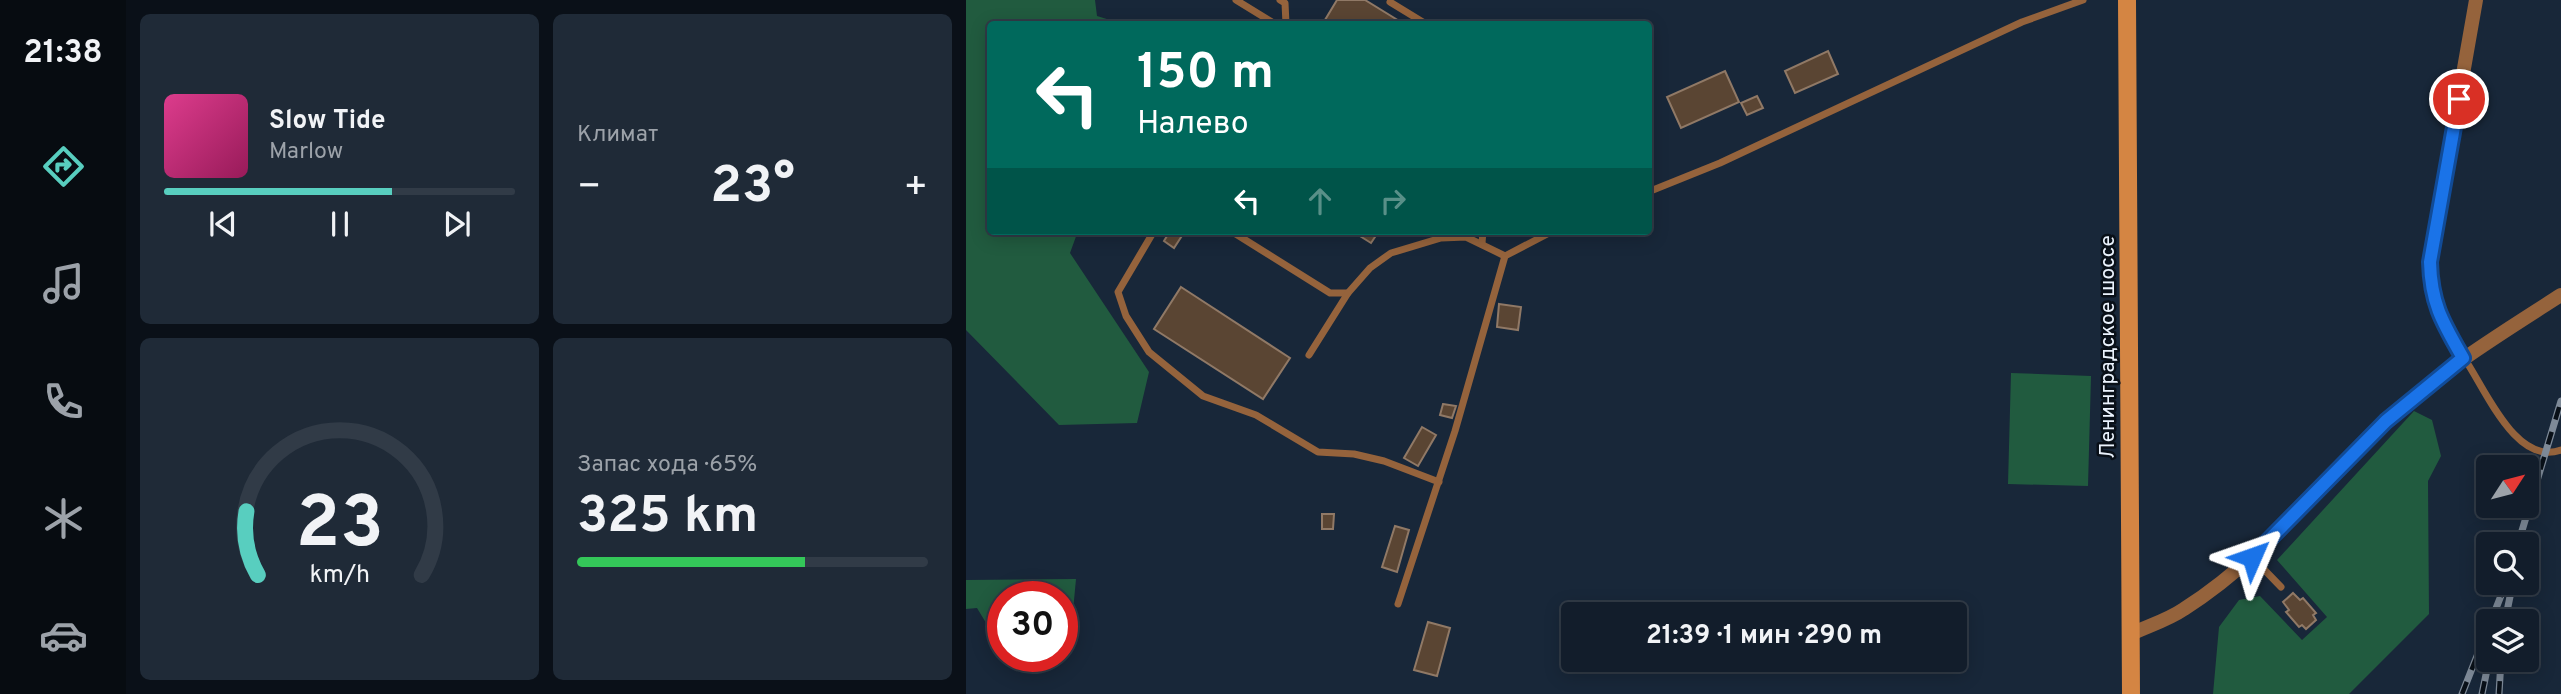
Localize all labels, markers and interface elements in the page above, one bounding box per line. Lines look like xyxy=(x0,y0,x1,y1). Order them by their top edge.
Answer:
text: 21:38 xyxy=(23,34,103,74)
text: 150 m xyxy=(1137,44,1274,106)
icon: left xyxy=(1022,49,1113,140)
pin xyxy=(2429,69,2489,129)
icon: arrive xyxy=(2440,80,2478,118)
text: Slow Tide xyxy=(269,105,386,138)
text: Налево xyxy=(1137,105,1249,145)
text: Климат xyxy=(577,121,658,150)
text: Marlow xyxy=(269,138,343,167)
icon: directions xyxy=(39,142,88,191)
text: 23° xyxy=(710,155,795,221)
text: − xyxy=(577,164,602,213)
text: + xyxy=(903,164,928,213)
icon: left xyxy=(1228,182,1266,220)
icon: ahead xyxy=(1301,182,1339,220)
icon: right xyxy=(1374,182,1412,220)
icon: previous xyxy=(204,205,242,243)
icon: pause xyxy=(321,205,359,243)
icon: next xyxy=(438,205,476,243)
street label: Ленинградское шоссе xyxy=(2095,235,2122,459)
icon: music xyxy=(39,259,88,308)
icon: phone xyxy=(39,377,88,426)
text: Запас хода · 65% xyxy=(577,451,757,480)
north arrow xyxy=(2476,455,2539,518)
map controls xyxy=(2476,455,2539,672)
text: 23 xyxy=(295,481,384,573)
text: 325 km xyxy=(577,485,758,551)
icon: climate xyxy=(39,494,88,543)
position arrow xyxy=(2215,520,2289,594)
button: search xyxy=(2476,532,2539,595)
text: km/h xyxy=(309,560,370,592)
speed limit sign: 30 xyxy=(987,581,1078,672)
button: layers xyxy=(2476,609,2539,672)
icon: car xyxy=(39,611,88,660)
text: 21:39 · 1 мин · 290 m xyxy=(1646,620,1882,653)

